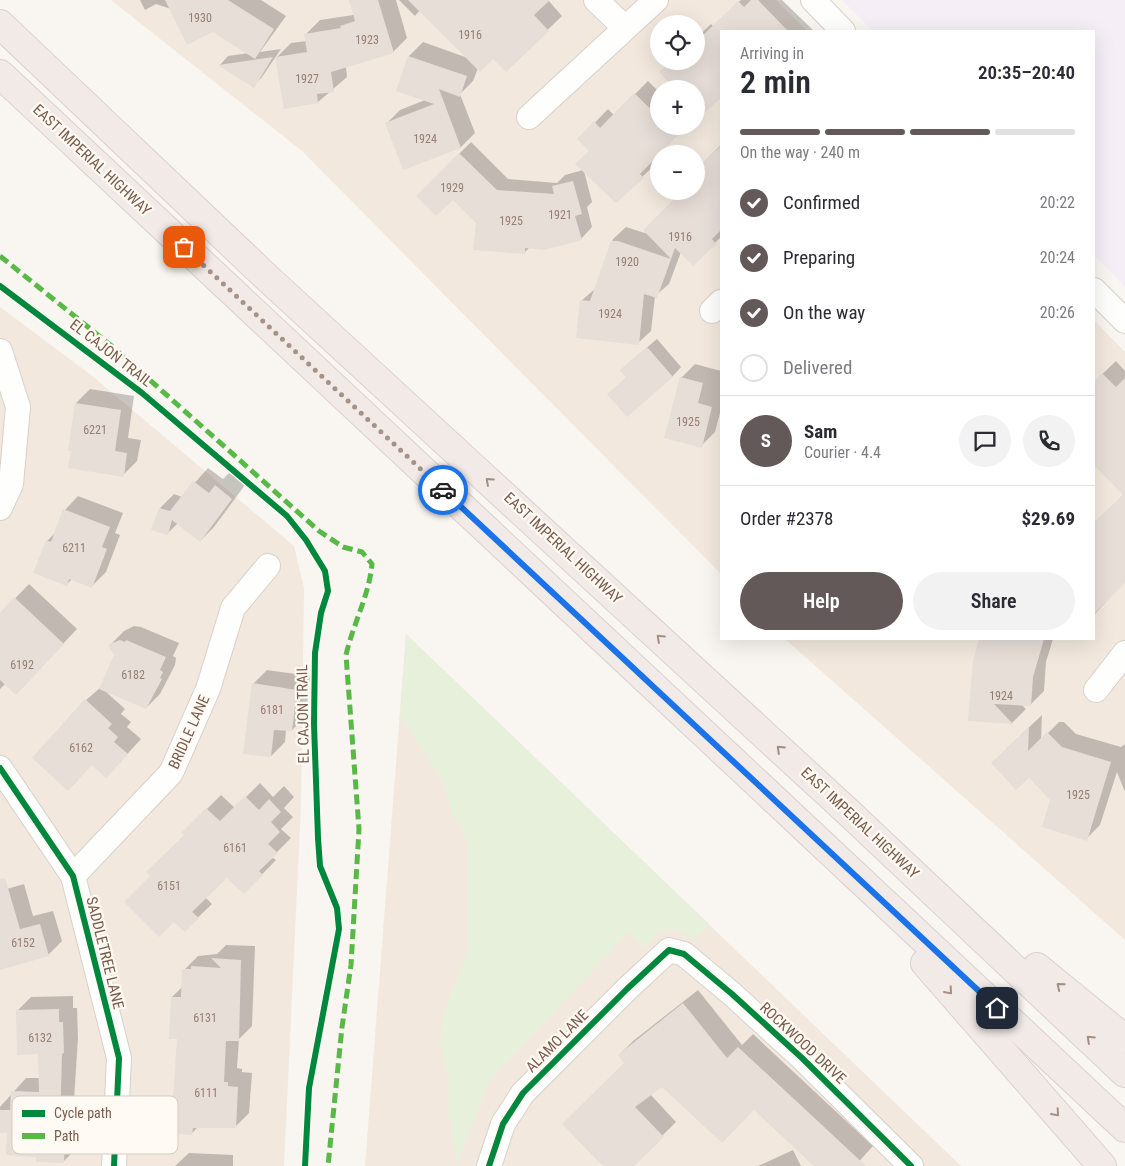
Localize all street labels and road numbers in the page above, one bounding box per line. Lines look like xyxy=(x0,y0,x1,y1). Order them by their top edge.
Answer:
street label: EAST IMPERIAL HIGHWAY xyxy=(29,101,155,219)
street label: EL CAJON TRAIL xyxy=(66,315,156,391)
street label: EAST IMPERIAL HIGHWAY xyxy=(500,489,626,607)
street label: EL CAJON TRAIL xyxy=(293,664,313,764)
street label: BRIDLE LANE xyxy=(165,692,213,772)
street label: EAST IMPERIAL HIGHWAY xyxy=(797,764,923,882)
street label: SADDLETREE LANE xyxy=(82,895,128,1011)
street label: ROCKWOOD DRIVE xyxy=(756,998,850,1088)
street label: ALAMO LANE xyxy=(522,1006,592,1076)

